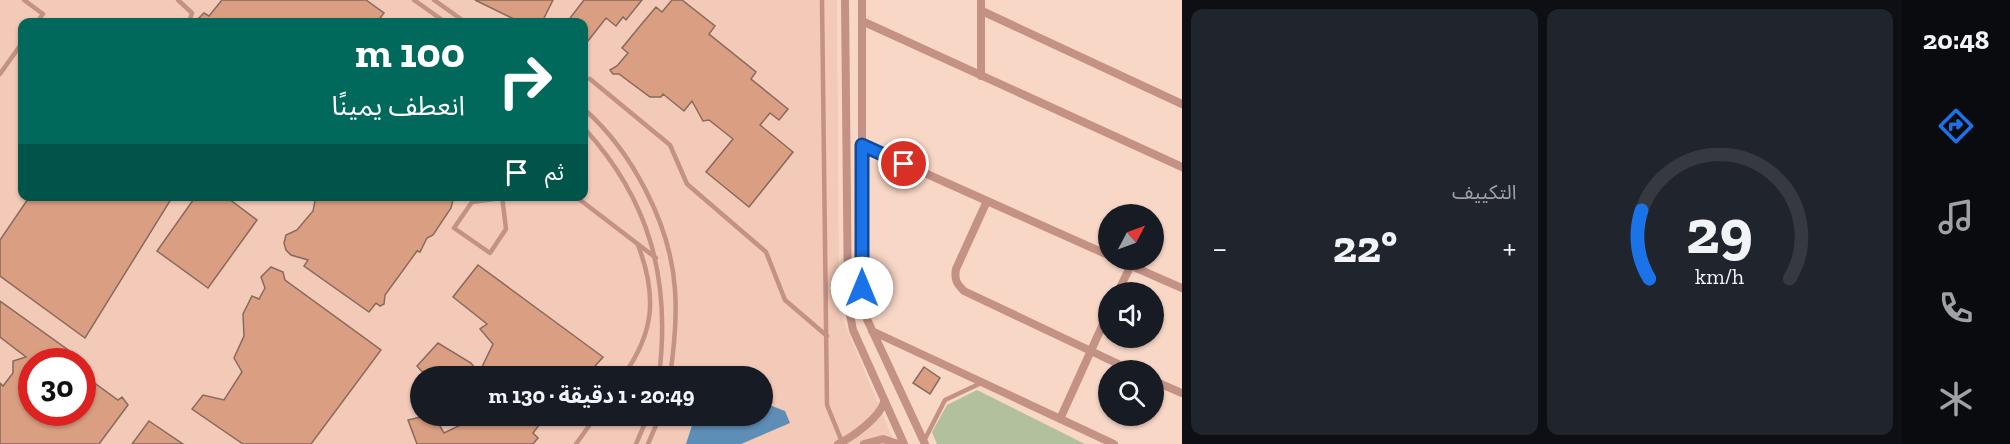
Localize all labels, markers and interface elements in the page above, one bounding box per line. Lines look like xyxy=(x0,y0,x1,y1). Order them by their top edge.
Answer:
text: 20:48 xyxy=(1923,24,1989,56)
text: 100 m xyxy=(355,27,465,78)
icon: right xyxy=(486,42,564,120)
text: انعطف يمينًا xyxy=(331,90,465,122)
icon: directions xyxy=(1935,105,1977,147)
pin xyxy=(878,138,929,189)
icon: arrive xyxy=(887,147,920,180)
icon: arrive xyxy=(500,156,533,189)
text: ثم xyxy=(545,159,564,186)
text: التكييف xyxy=(1452,180,1517,204)
text: 29 xyxy=(1686,194,1753,269)
icon: music xyxy=(1935,196,1977,238)
north arrow xyxy=(1098,204,1164,270)
map controls xyxy=(1098,204,1164,426)
text: 22° xyxy=(1333,220,1397,274)
text: − xyxy=(1212,228,1227,267)
text: + xyxy=(1503,228,1517,267)
position arrow xyxy=(830,256,894,320)
text: km/h xyxy=(1695,264,1744,289)
button: sound xyxy=(1098,282,1164,348)
icon: phone xyxy=(1935,287,1977,329)
speed limit sign: 30 xyxy=(18,348,96,426)
button: search xyxy=(1098,360,1164,426)
icon: climate xyxy=(1935,378,1977,420)
text: 20:49 · 1 دقيقة · 130 m xyxy=(489,382,694,409)

